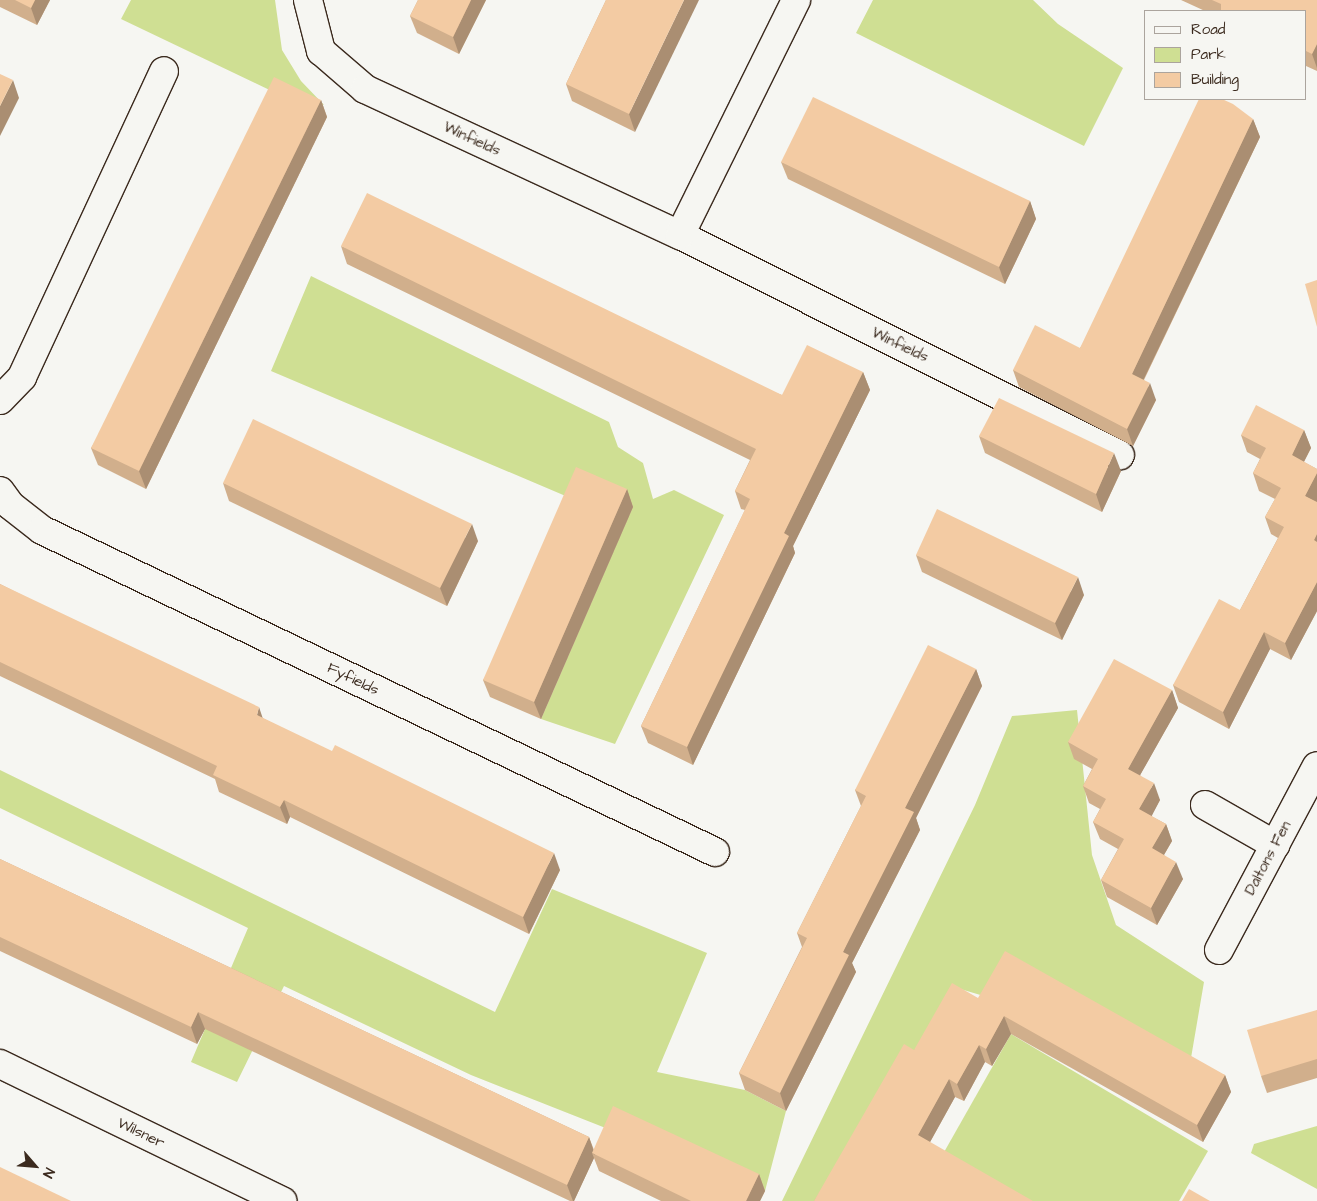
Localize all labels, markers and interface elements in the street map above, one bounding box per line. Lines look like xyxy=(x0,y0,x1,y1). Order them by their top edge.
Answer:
legend xyxy=(1144,10,1307,100)
text: Road xyxy=(1191,19,1225,40)
text: Park xyxy=(1191,44,1226,65)
text: Building xyxy=(1191,69,1239,90)
street label: Winfields xyxy=(441,118,503,160)
street label: Winfields xyxy=(869,324,931,366)
street label: Fyfields xyxy=(324,659,382,699)
street label: Daltons Fen xyxy=(1241,818,1295,898)
street label: Wilsner xyxy=(115,1114,167,1152)
north arrow xyxy=(10,1141,60,1191)
text: N xyxy=(37,1164,59,1181)

